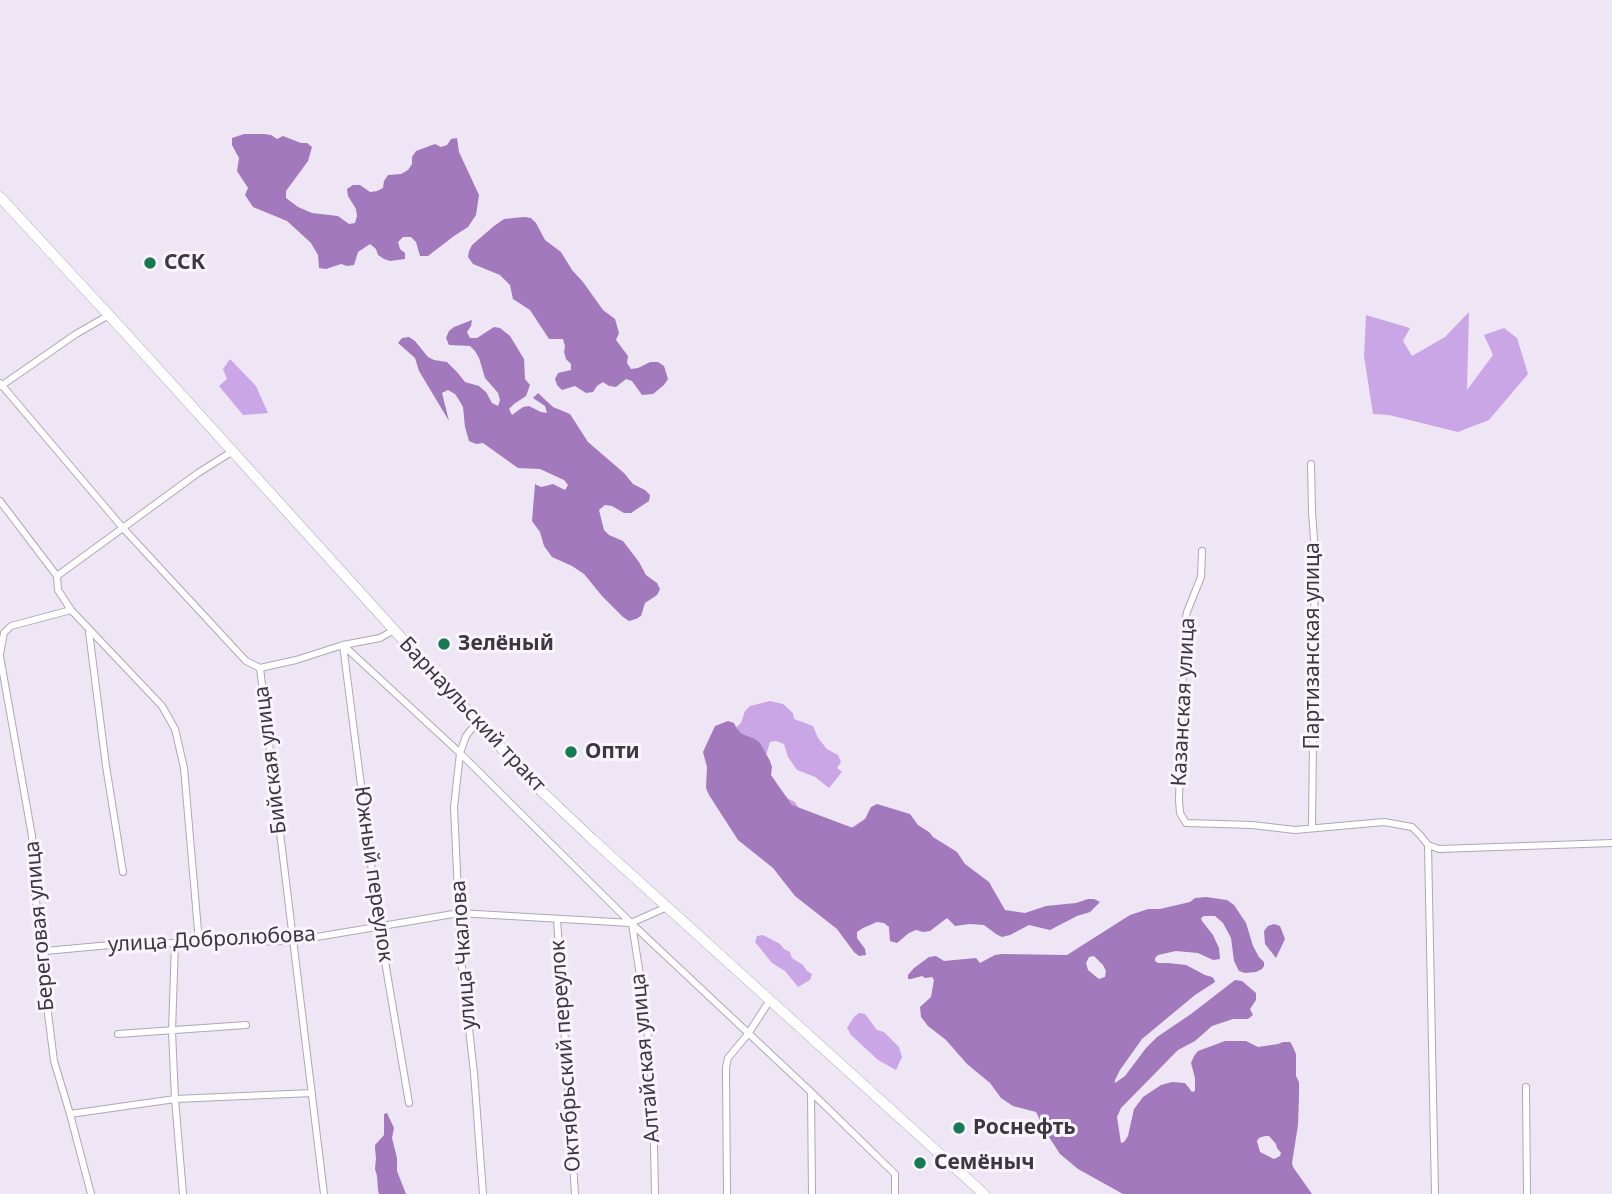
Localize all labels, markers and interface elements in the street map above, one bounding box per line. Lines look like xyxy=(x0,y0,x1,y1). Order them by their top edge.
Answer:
place label: ССК xyxy=(164,250,205,276)
marker: ССК xyxy=(142,255,158,271)
street label: Партизанская улица xyxy=(1300,542,1326,750)
street label: Казанская улица xyxy=(1167,617,1201,787)
place label: Зелёный xyxy=(458,631,554,657)
street label: Барнаульский тракт xyxy=(393,632,551,798)
marker: Зелёный xyxy=(436,636,452,652)
street label: Бийская улица xyxy=(249,685,293,835)
place label: Опти xyxy=(585,739,640,765)
marker: Опти xyxy=(563,744,579,760)
street label: Южный переулок xyxy=(348,784,398,964)
street label: Береговая улица xyxy=(20,840,60,1012)
street label: улица Чкалова xyxy=(446,879,482,1031)
street label: улица Добролюбова xyxy=(107,922,317,958)
street label: Октябрьский переулок xyxy=(545,939,587,1173)
street label: Алтайская улица xyxy=(626,972,666,1144)
place label: Роснефть xyxy=(973,1115,1076,1141)
marker: Роснефть xyxy=(951,1120,967,1136)
place label: Семёныч xyxy=(934,1150,1035,1176)
marker: Семёныч xyxy=(912,1155,928,1171)

